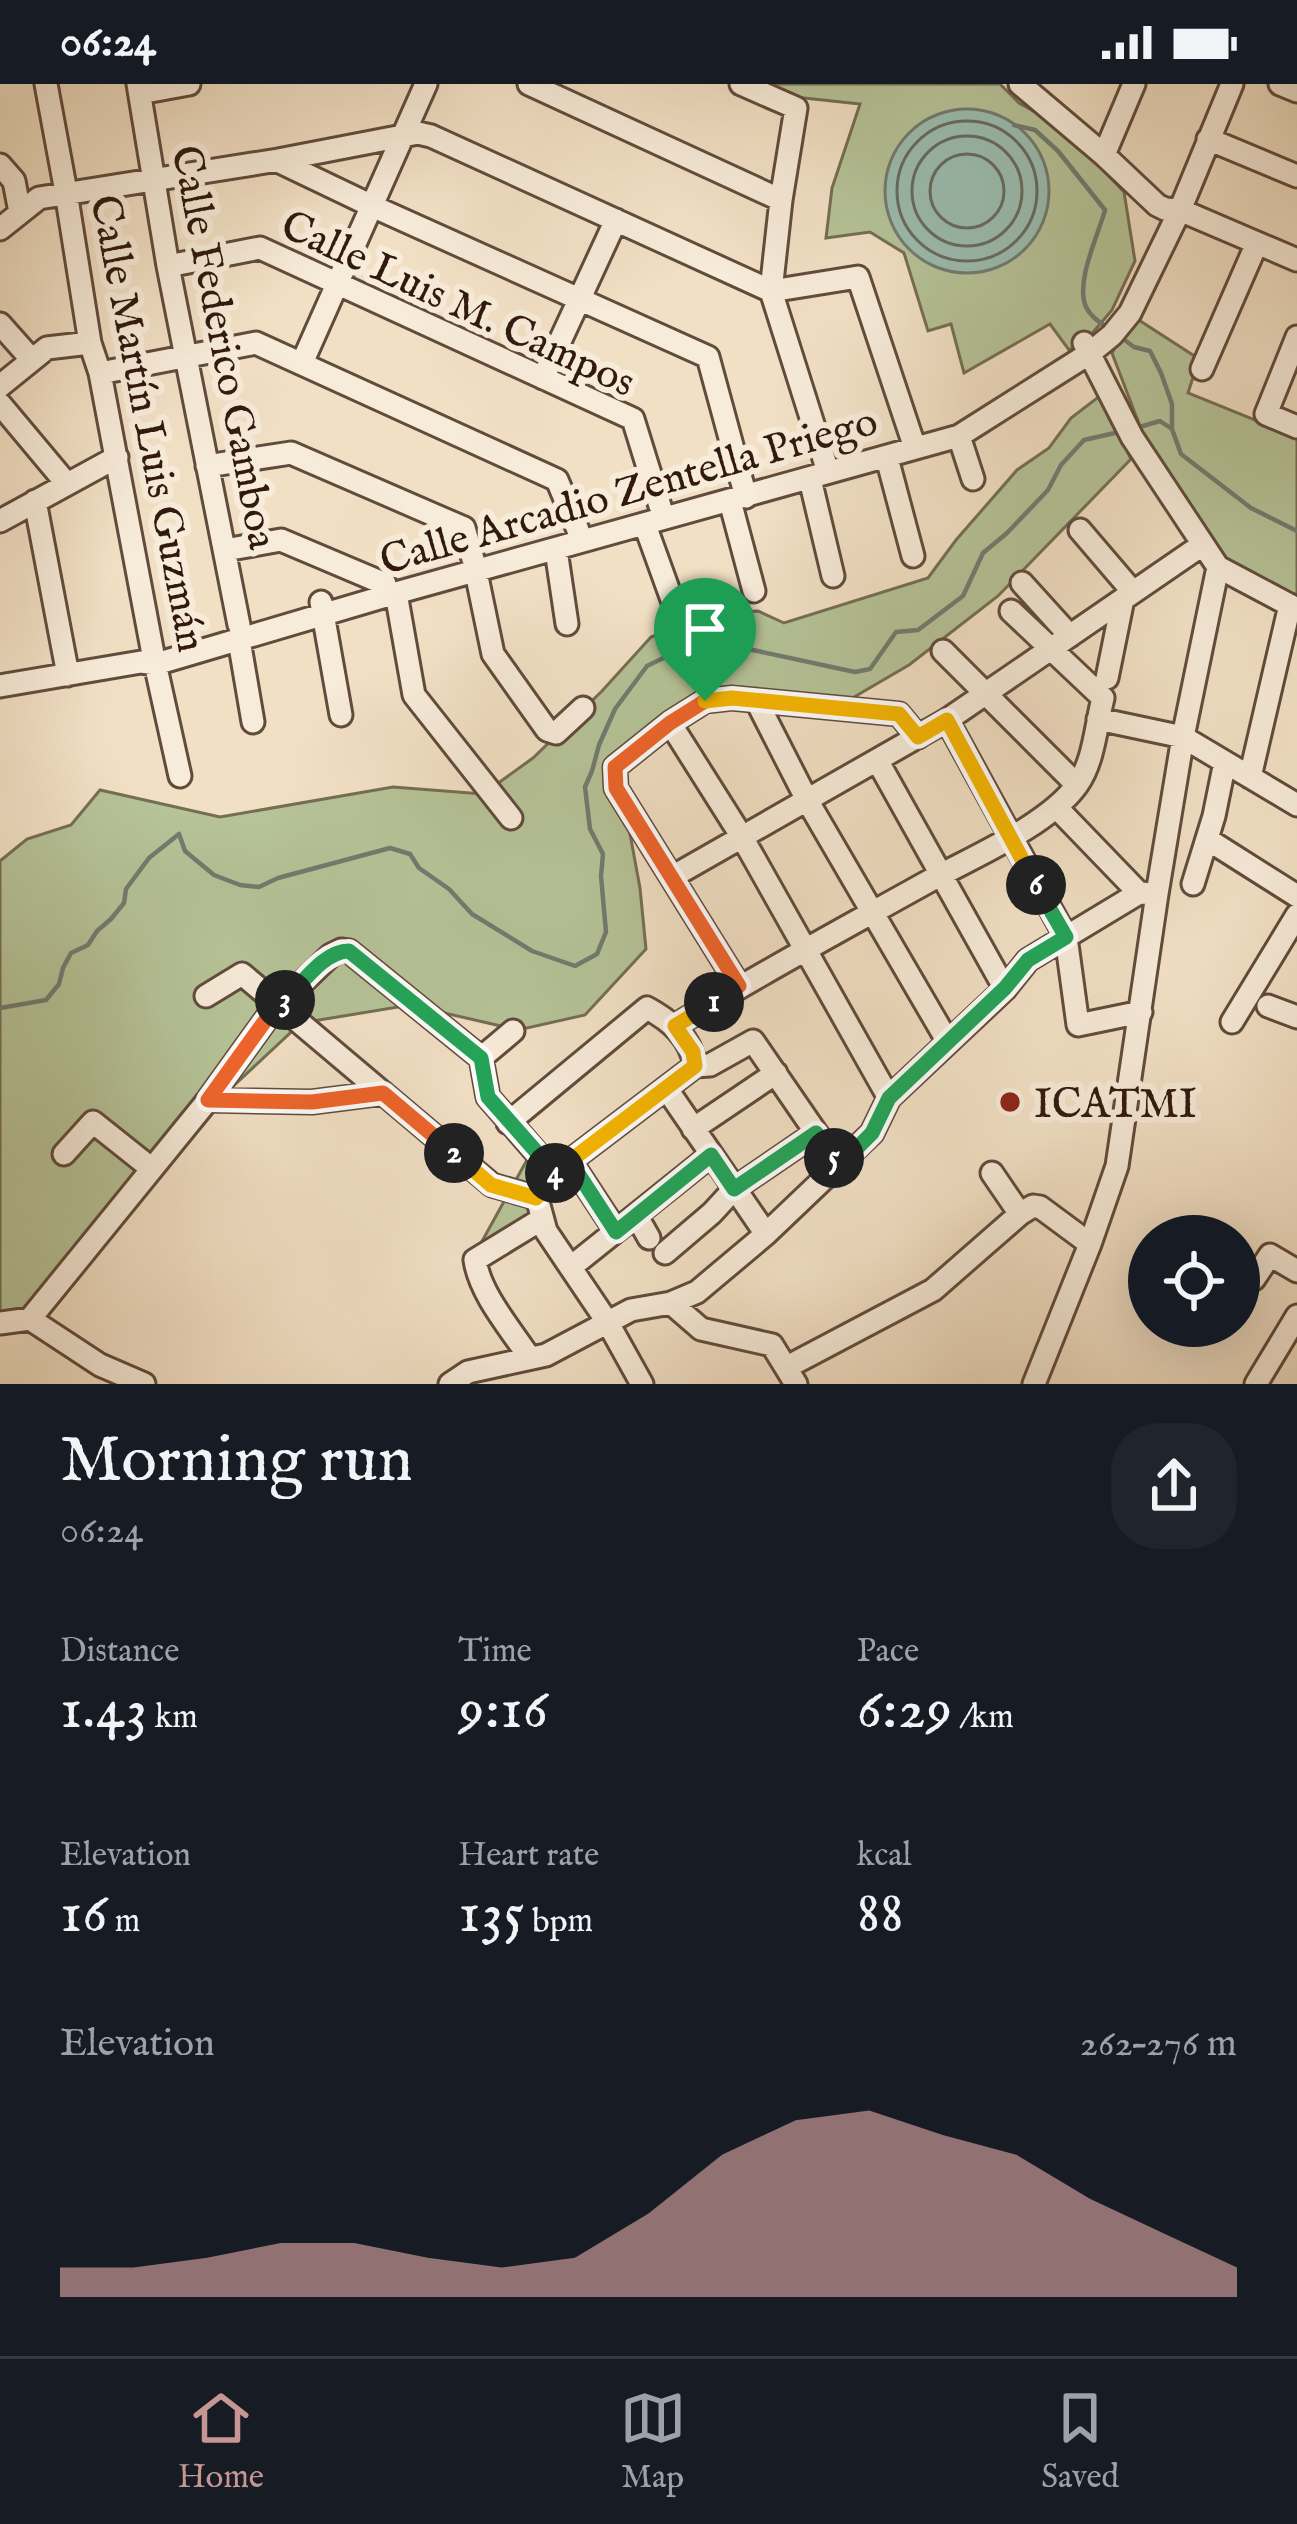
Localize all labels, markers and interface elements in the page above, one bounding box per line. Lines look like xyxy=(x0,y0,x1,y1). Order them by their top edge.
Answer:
text: 06:24 xyxy=(60,14,156,71)
street label: Calle Federico Gamboa xyxy=(157,141,288,555)
street label: Calle Martín Luis Guzmán xyxy=(76,191,217,657)
street label: Calle Luis M. Campos xyxy=(272,200,643,410)
street label: Calle Arcadio Zentella Priego xyxy=(374,396,884,589)
pin xyxy=(654,578,756,701)
icon: arrive xyxy=(672,596,738,662)
pin: 6 xyxy=(1006,855,1066,915)
text: 6 xyxy=(1029,864,1043,906)
pin: 3 xyxy=(255,970,315,1030)
pin: 1 xyxy=(684,972,744,1032)
text: 3 xyxy=(279,979,291,1021)
text: 1 xyxy=(708,981,720,1023)
place label: ICATMI xyxy=(1034,1079,1197,1132)
marker: ICATMI xyxy=(997,1089,1023,1115)
pin: 2 xyxy=(424,1123,484,1183)
pin: 5 xyxy=(804,1128,864,1188)
text: 2 xyxy=(446,1132,462,1174)
text: 5 xyxy=(828,1137,840,1179)
pin: 4 xyxy=(525,1143,585,1203)
text: 4 xyxy=(547,1152,563,1194)
map controls xyxy=(1128,1215,1260,1347)
button: locate xyxy=(1128,1215,1260,1347)
text: Morning run xyxy=(60,1420,413,1504)
button: share xyxy=(1111,1423,1237,1549)
text: 06:24 xyxy=(60,1507,143,1556)
text: Distance xyxy=(60,1631,179,1673)
text: Time xyxy=(458,1631,532,1673)
text: Pace xyxy=(857,1631,919,1673)
text: 1.43 xyxy=(60,1673,147,1749)
text: 9:16 xyxy=(458,1673,548,1749)
text: 6:29 xyxy=(857,1673,952,1749)
text: km xyxy=(147,1697,198,1739)
text: /km xyxy=(952,1697,1014,1739)
text: Elevation xyxy=(60,1835,191,1877)
text: Heart rate xyxy=(458,1835,599,1877)
text: kcal xyxy=(857,1835,912,1877)
text: 16 xyxy=(60,1877,108,1953)
text: 135 xyxy=(458,1877,525,1953)
text: 88 xyxy=(857,1877,904,1953)
text: m xyxy=(108,1901,140,1943)
text: bpm xyxy=(525,1901,593,1943)
text: Elevation xyxy=(60,2020,215,2069)
text: 262–276 m xyxy=(1080,2020,1237,2069)
tab: Home xyxy=(178,2385,264,2499)
tab: Map xyxy=(620,2385,686,2499)
tab: Saved xyxy=(1041,2385,1119,2499)

